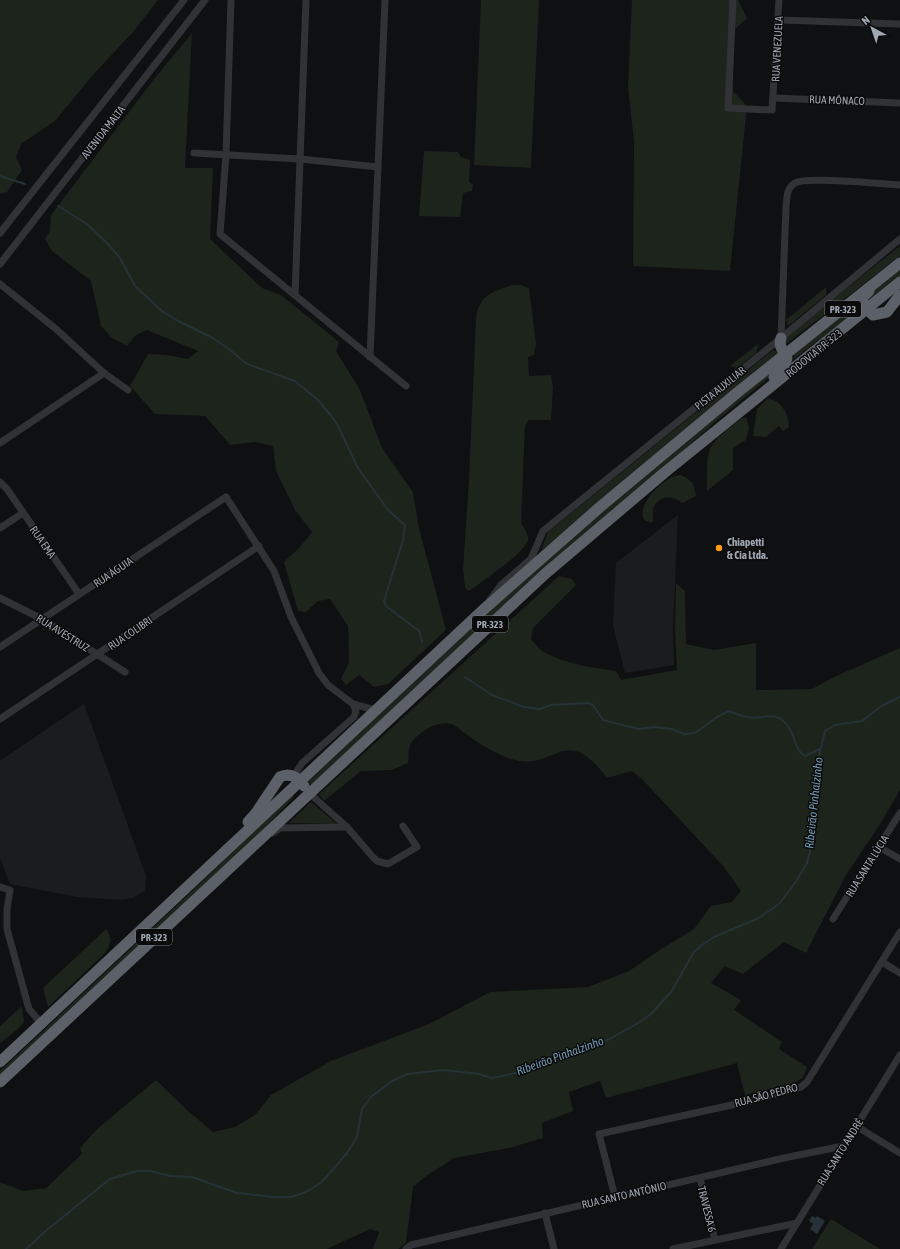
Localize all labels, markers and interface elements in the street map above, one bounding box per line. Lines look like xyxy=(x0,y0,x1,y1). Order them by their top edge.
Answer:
north arrow xyxy=(852,8,892,48)
text: N xyxy=(859,14,872,27)
street label: RUA VENEZUELA xyxy=(769,15,785,82)
street label: RUA MÔNACO xyxy=(809,93,865,107)
street label: AVENIDA MALTA xyxy=(79,103,128,161)
road number: PR-323 xyxy=(825,301,861,317)
street label: RODOVIA PR-323 xyxy=(784,327,844,379)
street label: PISTA AUXILIAR xyxy=(692,364,748,412)
street label: RUA EMA xyxy=(28,524,59,561)
place label: Chiapetti & Cia Ltda. xyxy=(727,536,768,561)
marker: Chiapetti & Cia Ltda. xyxy=(714,543,724,553)
street label: RUA ÁGUIA xyxy=(91,554,135,589)
street label: RUA AVESTRUZ xyxy=(34,612,92,654)
street label: RUA COLIBRI xyxy=(106,614,154,652)
road number: PR-323 xyxy=(472,616,508,632)
water label: Ribeirão Pinhalzinho xyxy=(802,756,826,849)
street label: RUA SANTA LÚCIA xyxy=(843,832,891,899)
road number: PR-323 xyxy=(136,929,172,945)
water label: Ribeirão Pinhalzinho xyxy=(514,1034,606,1078)
street label: RUA SÃO PEDRO xyxy=(733,1081,799,1109)
street label: RUA SANTO ANDRÉ xyxy=(815,1116,865,1187)
street label: RUA SANTO ANTÔNIO xyxy=(580,1179,668,1211)
street label: TRAVESSA 6 xyxy=(696,1185,718,1233)

